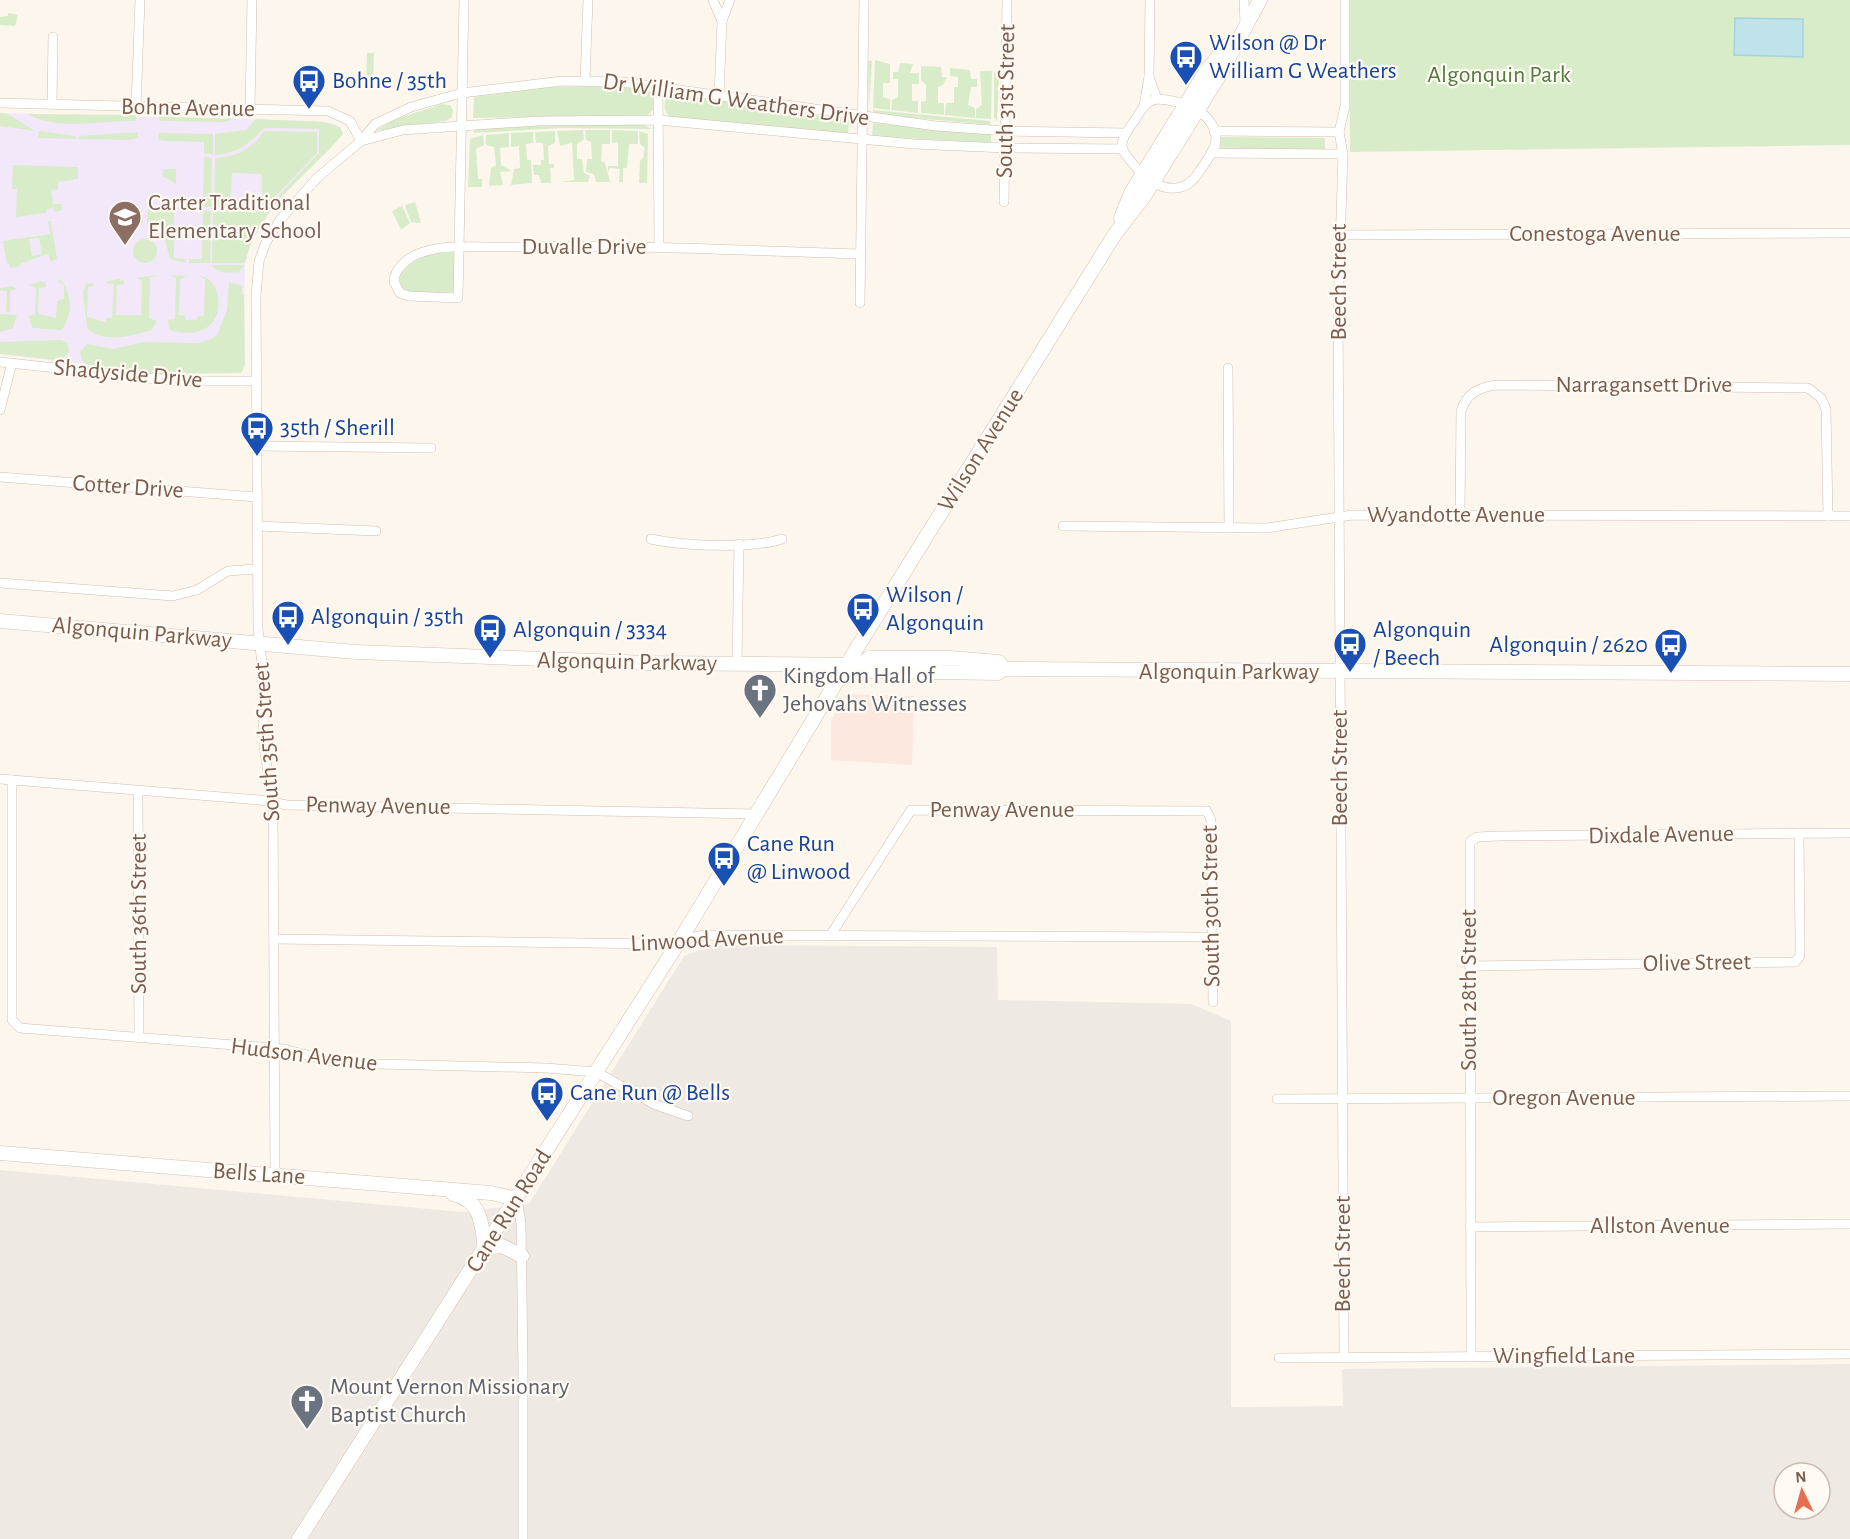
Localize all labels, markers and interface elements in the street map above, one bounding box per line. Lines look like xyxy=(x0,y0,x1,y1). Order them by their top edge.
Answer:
street label: South 31st Street xyxy=(993,23,1019,178)
place label: Wilson @ Dr William G Weathers xyxy=(1209,31,1397,83)
bus stop icon: Wilson @ Dr William G Weathers xyxy=(1168,39,1204,86)
bus stop icon: Bohne / 35th xyxy=(291,63,327,110)
park label: Algonquin Park xyxy=(1427,63,1571,87)
place label: Bohne / 35th xyxy=(332,69,447,93)
street label: Dr William G Weathers Drive xyxy=(601,69,871,131)
street label: Bohne Avenue xyxy=(121,95,255,121)
place label: Carter Traditional Elementary School xyxy=(148,191,322,243)
school or university icon: Carter Traditional Elementary School xyxy=(107,199,143,246)
street label: Conestoga Avenue xyxy=(1509,222,1681,246)
street label: Beech Street xyxy=(1327,223,1351,340)
street label: Duvalle Drive xyxy=(521,235,647,259)
street label: Shadyside Drive xyxy=(53,356,203,392)
street label: Narragansett Drive xyxy=(1556,373,1732,397)
street label: Wilson Avenue xyxy=(934,384,1028,516)
bus stop icon: 35th / Sherill xyxy=(239,410,275,457)
place label: 35th / Sherill xyxy=(280,416,395,440)
street label: Cotter Drive xyxy=(72,471,184,503)
street label: Wyandotte Avenue xyxy=(1367,503,1545,527)
place label: Wilson / Algonquin xyxy=(886,583,984,635)
bus stop icon: Wilson / Algonquin xyxy=(845,591,881,638)
bus stop icon: Algonquin / 35th xyxy=(270,599,306,646)
place label: Algonquin / 35th xyxy=(311,605,464,629)
bus stop icon: Algonquin / 3334 xyxy=(472,612,508,659)
street label: Algonquin Parkway xyxy=(51,613,233,653)
place label: Algonquin / 3334 xyxy=(513,618,667,642)
place label: Algonquin / Beech xyxy=(1373,618,1471,670)
bus stop icon: Algonquin / Beech xyxy=(1332,626,1368,673)
bus stop icon: Algonquin / 2620 xyxy=(1653,627,1689,674)
place label: Algonquin / 2620 xyxy=(1489,633,1648,657)
street label: Algonquin Parkway xyxy=(537,648,717,676)
street label: Algonquin Parkway xyxy=(1139,660,1319,684)
street label: South 35th Street xyxy=(249,661,285,822)
place label: Kingdom Hall of Jehovahs Witnesses xyxy=(783,664,967,716)
church icon: Kingdom Hall of Jehovahs Witnesses xyxy=(742,672,778,719)
street label: Beech Street xyxy=(1328,709,1352,826)
street label: Penway Avenue xyxy=(305,793,451,819)
street label: Penway Avenue xyxy=(929,798,1075,822)
street label: Dixdale Avenue xyxy=(1588,822,1734,848)
street label: South 30th Street xyxy=(1198,824,1224,987)
place label: Cane Run @ Linwood xyxy=(747,832,850,884)
street label: South 36th Street xyxy=(127,833,151,994)
bus stop icon: Cane Run @ Linwood xyxy=(706,840,742,887)
street label: South 28th Street xyxy=(1457,909,1481,1071)
street label: Linwood Avenue xyxy=(630,924,784,956)
street label: Olive Street xyxy=(1643,950,1752,976)
street label: Hudson Avenue xyxy=(229,1034,379,1076)
bus stop icon: Cane Run @ Bells xyxy=(529,1075,565,1122)
place label: Cane Run @ Bells xyxy=(570,1081,730,1105)
street label: Oregon Avenue xyxy=(1492,1086,1636,1110)
street label: Cane Run Road xyxy=(462,1145,556,1277)
street label: Bells Lane xyxy=(212,1159,306,1189)
street label: Beech Street xyxy=(1331,1195,1355,1312)
street label: Allston Avenue xyxy=(1590,1214,1730,1238)
street label: Wingfield Lane xyxy=(1493,1344,1635,1368)
place label: Mount Vernon Missionary Baptist Church xyxy=(330,1375,569,1427)
church icon: Mount Vernon Missionary Baptist Church xyxy=(289,1383,325,1430)
north arrow xyxy=(1772,1461,1832,1521)
text: N xyxy=(1795,1469,1807,1486)

